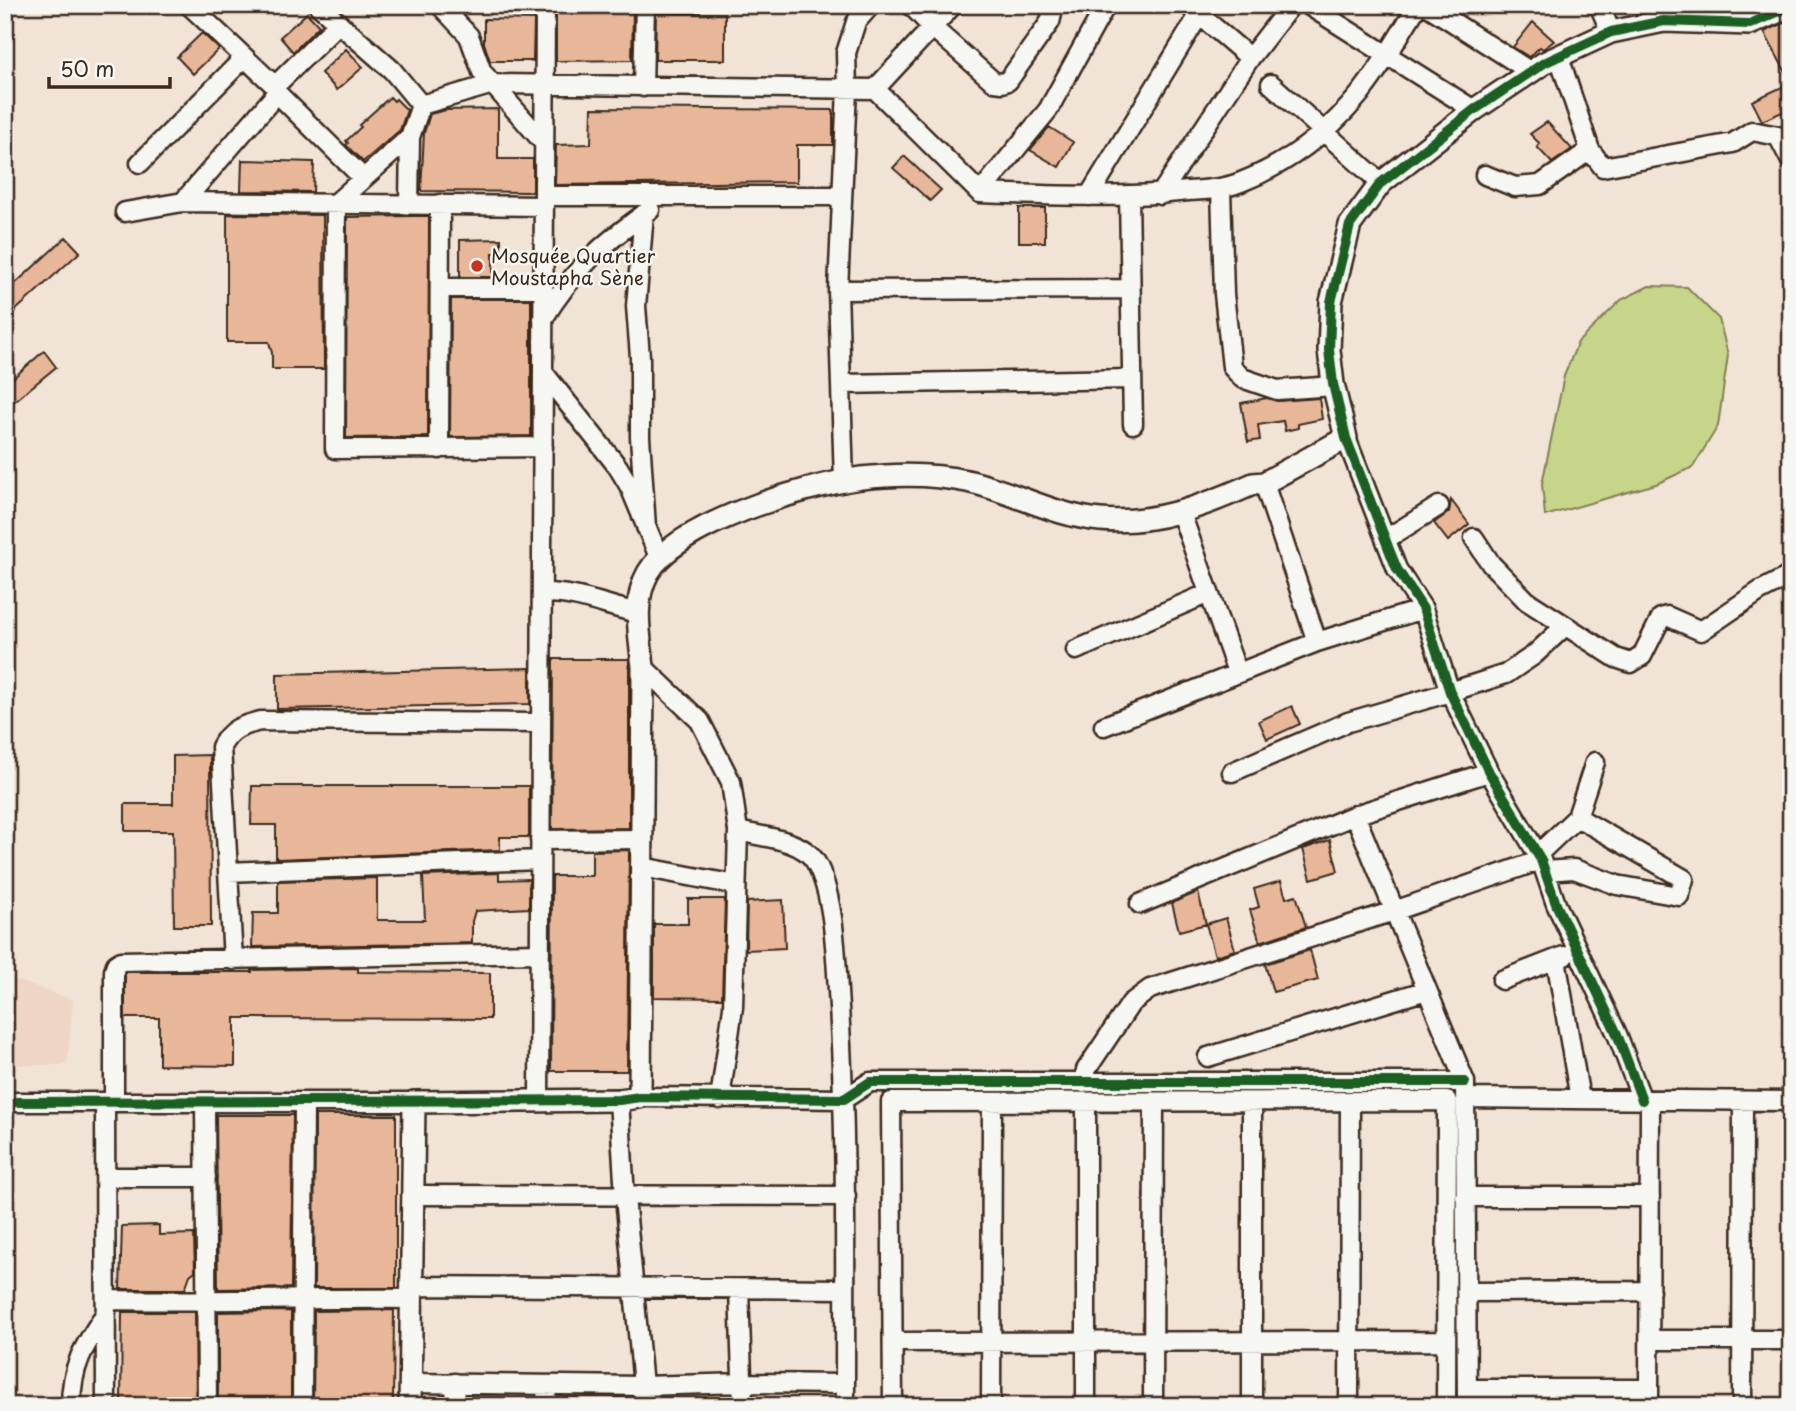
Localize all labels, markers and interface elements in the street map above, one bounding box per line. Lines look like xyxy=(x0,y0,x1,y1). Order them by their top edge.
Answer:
scale bar xyxy=(49,46,170,90)
text: 50 m xyxy=(60,52,114,84)
place label: Mosquée Quartier Moustapha Sène xyxy=(491,241,656,291)
marker: Mosquée Quartier Moustapha Sène xyxy=(469,258,485,274)

